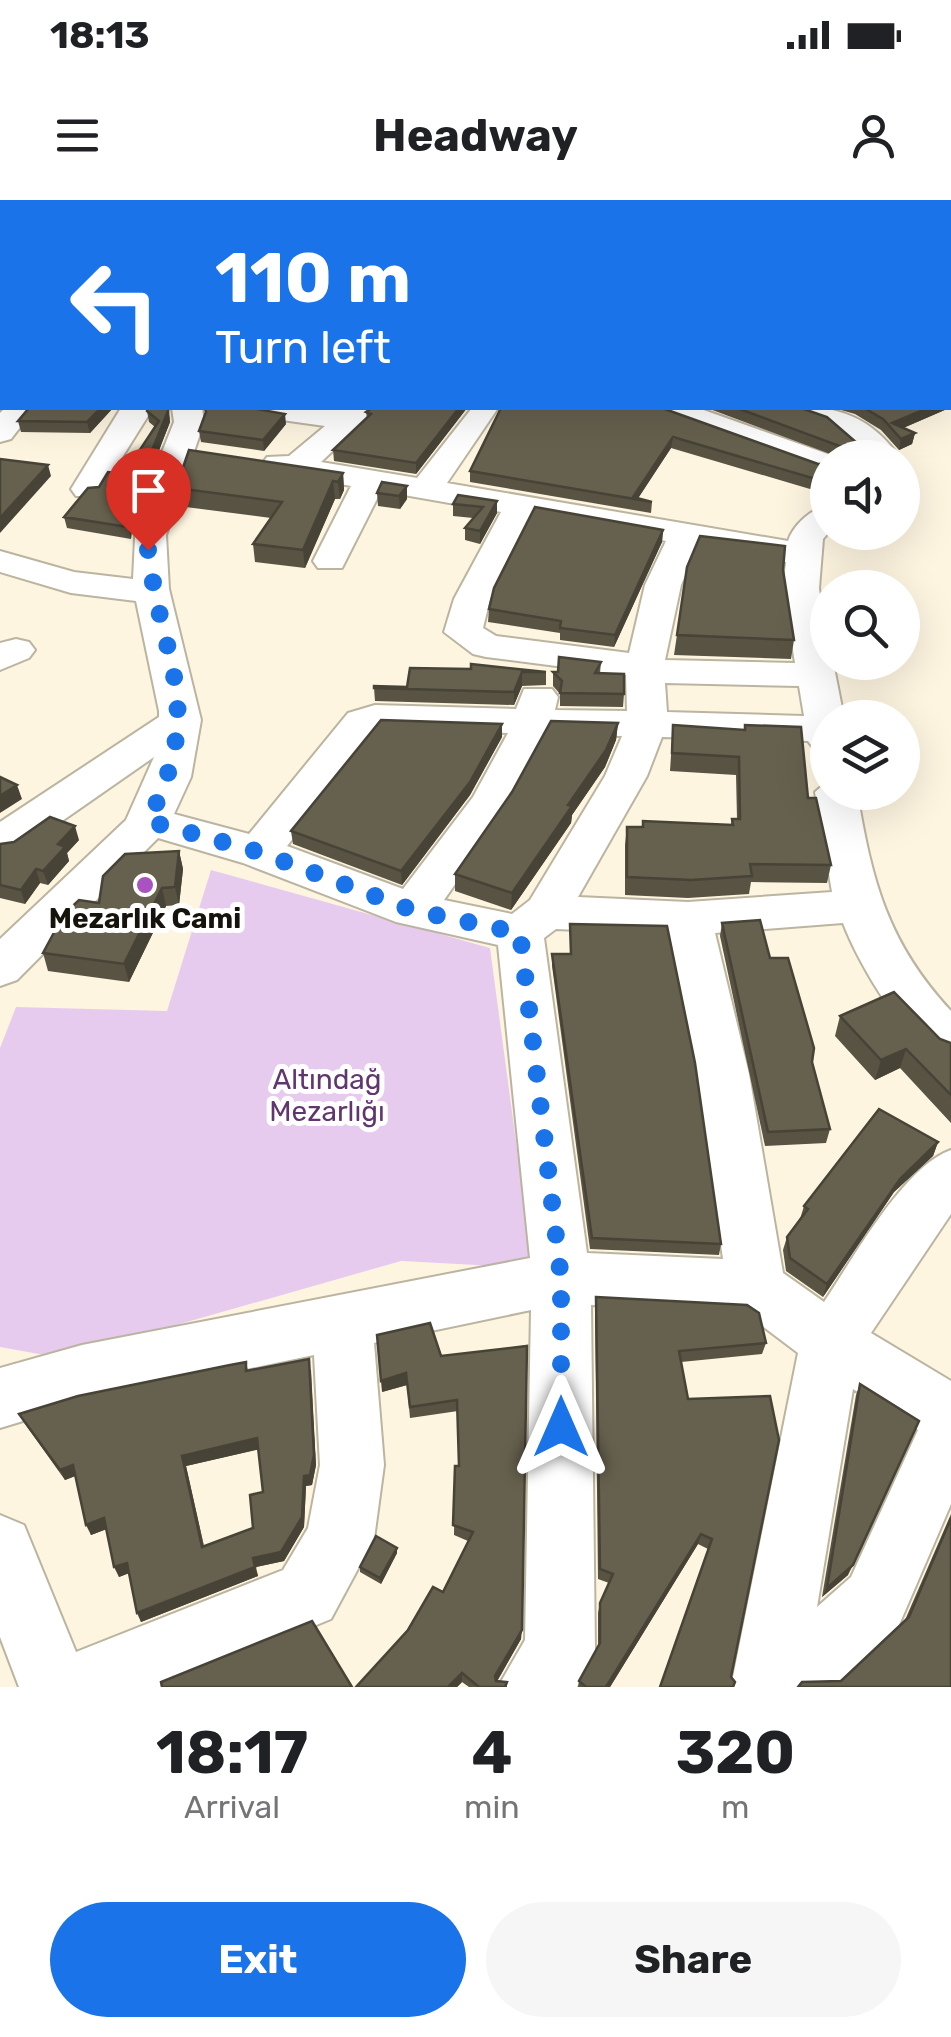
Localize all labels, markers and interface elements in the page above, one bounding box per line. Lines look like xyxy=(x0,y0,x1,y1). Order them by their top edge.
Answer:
text: 18:13 xyxy=(50,12,150,58)
icon: menu xyxy=(50,108,105,163)
icon: person xyxy=(846,108,901,163)
text: Headway xyxy=(373,109,578,162)
text: 110 m xyxy=(215,237,411,320)
icon: left xyxy=(50,240,180,370)
text: Turn left xyxy=(215,321,391,374)
map controls xyxy=(810,440,920,810)
button: sound xyxy=(810,440,920,550)
pin xyxy=(106,448,191,551)
icon: arrive xyxy=(121,463,176,518)
button: search xyxy=(810,570,920,680)
button: layers xyxy=(810,700,920,810)
marker: Mezarlık Cami xyxy=(134,874,156,896)
place label: Mezarlık Cami xyxy=(49,902,241,935)
park label: Altındağ Mezarlığı xyxy=(269,1063,385,1128)
position arrow xyxy=(509,1375,613,1479)
text: 18:17 xyxy=(156,1717,308,1788)
text: 4 xyxy=(471,1717,512,1788)
text: 320 xyxy=(676,1717,795,1788)
text: Arrival xyxy=(184,1788,280,1826)
text: min xyxy=(464,1788,520,1826)
text: m xyxy=(721,1788,750,1826)
button: Exit xyxy=(50,1902,466,2017)
button: Share xyxy=(486,1902,901,2017)

